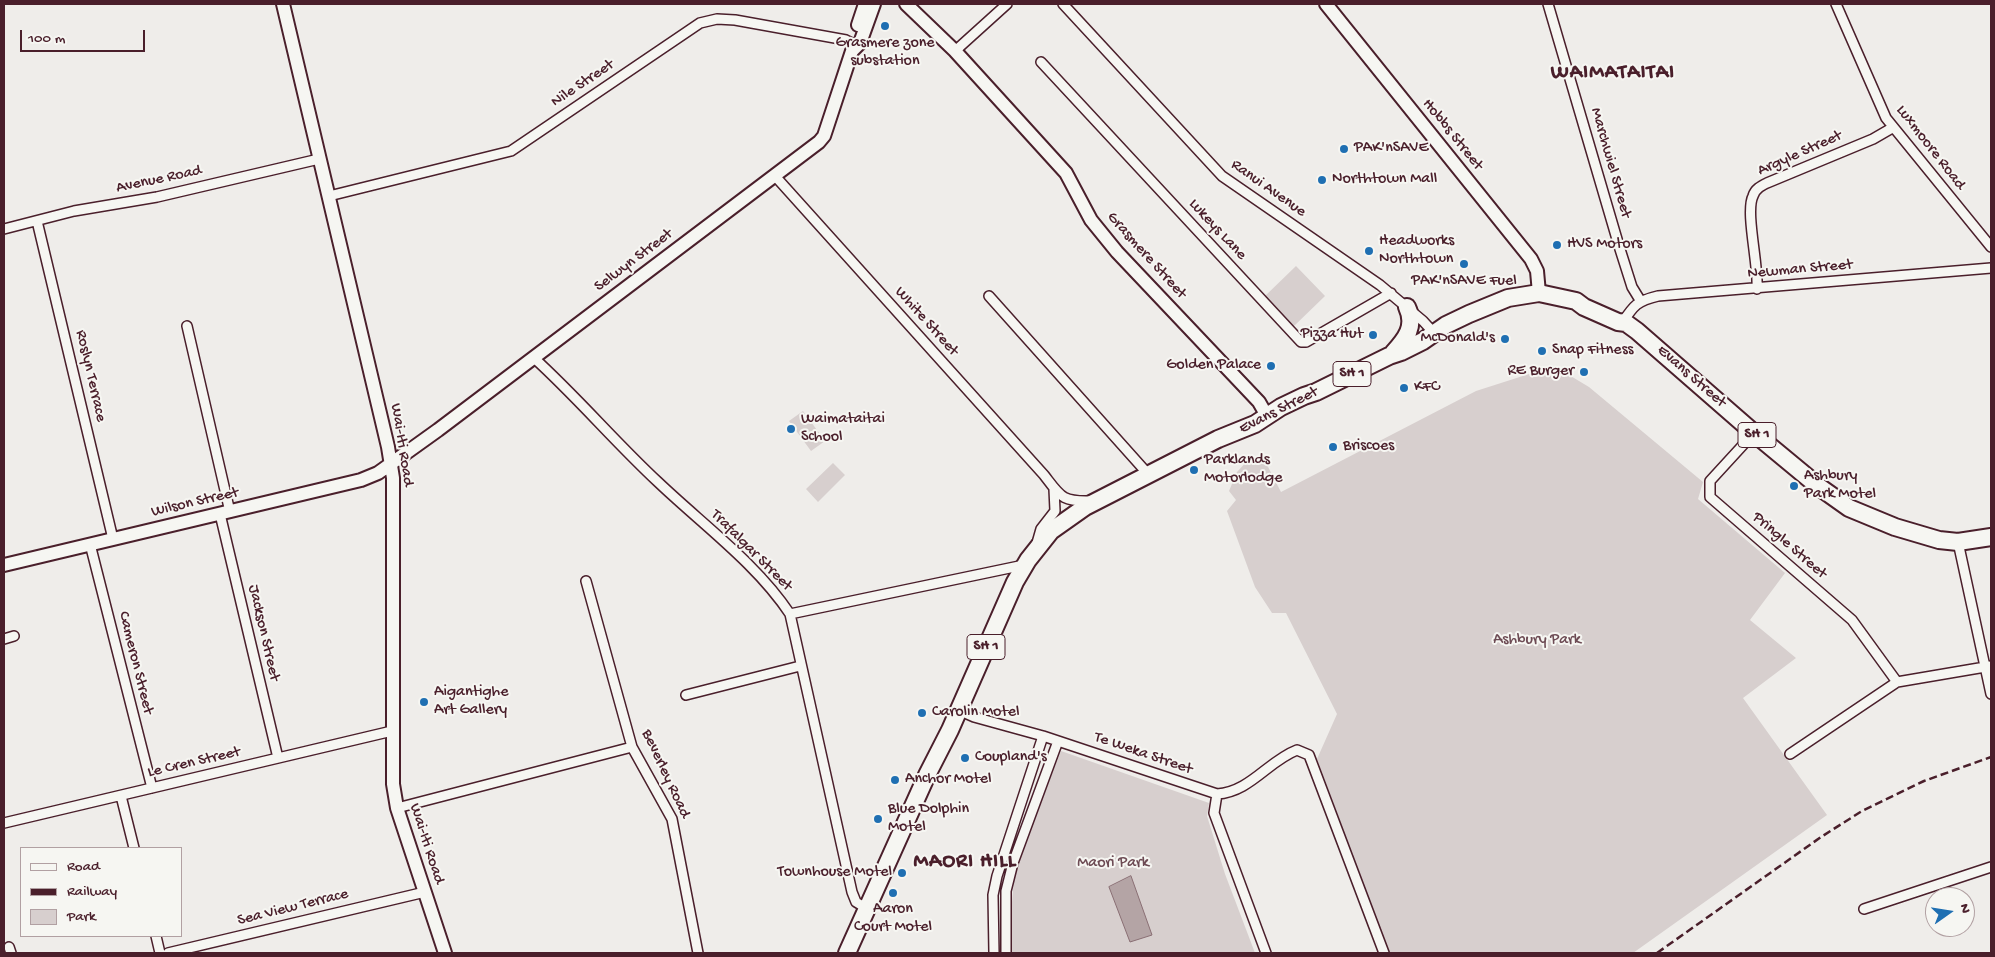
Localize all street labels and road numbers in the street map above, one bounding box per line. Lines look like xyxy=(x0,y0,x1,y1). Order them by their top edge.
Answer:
street label: Nile Street xyxy=(548,56,618,112)
street label: Hobbs Street xyxy=(1417,95,1487,175)
street label: Luxmoore Road xyxy=(1891,102,1969,194)
street label: Marchwiel Street xyxy=(1585,106,1635,220)
street label: Argyle Street xyxy=(1755,127,1845,181)
street label: Ranui Avenue xyxy=(1227,156,1309,222)
street label: Avenue Road xyxy=(115,162,203,198)
street label: Lukeys Lane xyxy=(1184,195,1250,265)
street label: Grasmere Street xyxy=(1102,209,1190,303)
street label: Selwyn Street xyxy=(591,225,677,297)
street label: Newman Street xyxy=(1747,256,1853,284)
street label: White Street xyxy=(890,283,962,361)
street label: Roslyn Terrace xyxy=(70,328,110,424)
street label: Evans Street xyxy=(1652,342,1730,412)
road number: SH 1 xyxy=(1333,362,1371,386)
street label: Evans Street xyxy=(1236,383,1322,439)
street label: Wai-Iti Road xyxy=(385,402,417,488)
road number: SH 1 xyxy=(1738,422,1776,448)
street label: Wilson Street xyxy=(150,484,240,522)
street label: Trafalgar Street xyxy=(706,506,796,596)
street label: Pringle Street xyxy=(1748,508,1830,584)
street label: Jackson Street xyxy=(243,583,283,683)
street label: Cameron Street xyxy=(113,610,157,716)
road number: SH 1 xyxy=(967,634,1005,660)
street label: Beverley Road xyxy=(636,727,694,821)
street label: Te Weka Street xyxy=(1091,728,1195,780)
street label: Le Cren Street xyxy=(146,743,242,783)
street label: Wai-Iti Road xyxy=(404,801,448,887)
street label: Sea View Terrace xyxy=(236,885,350,931)

